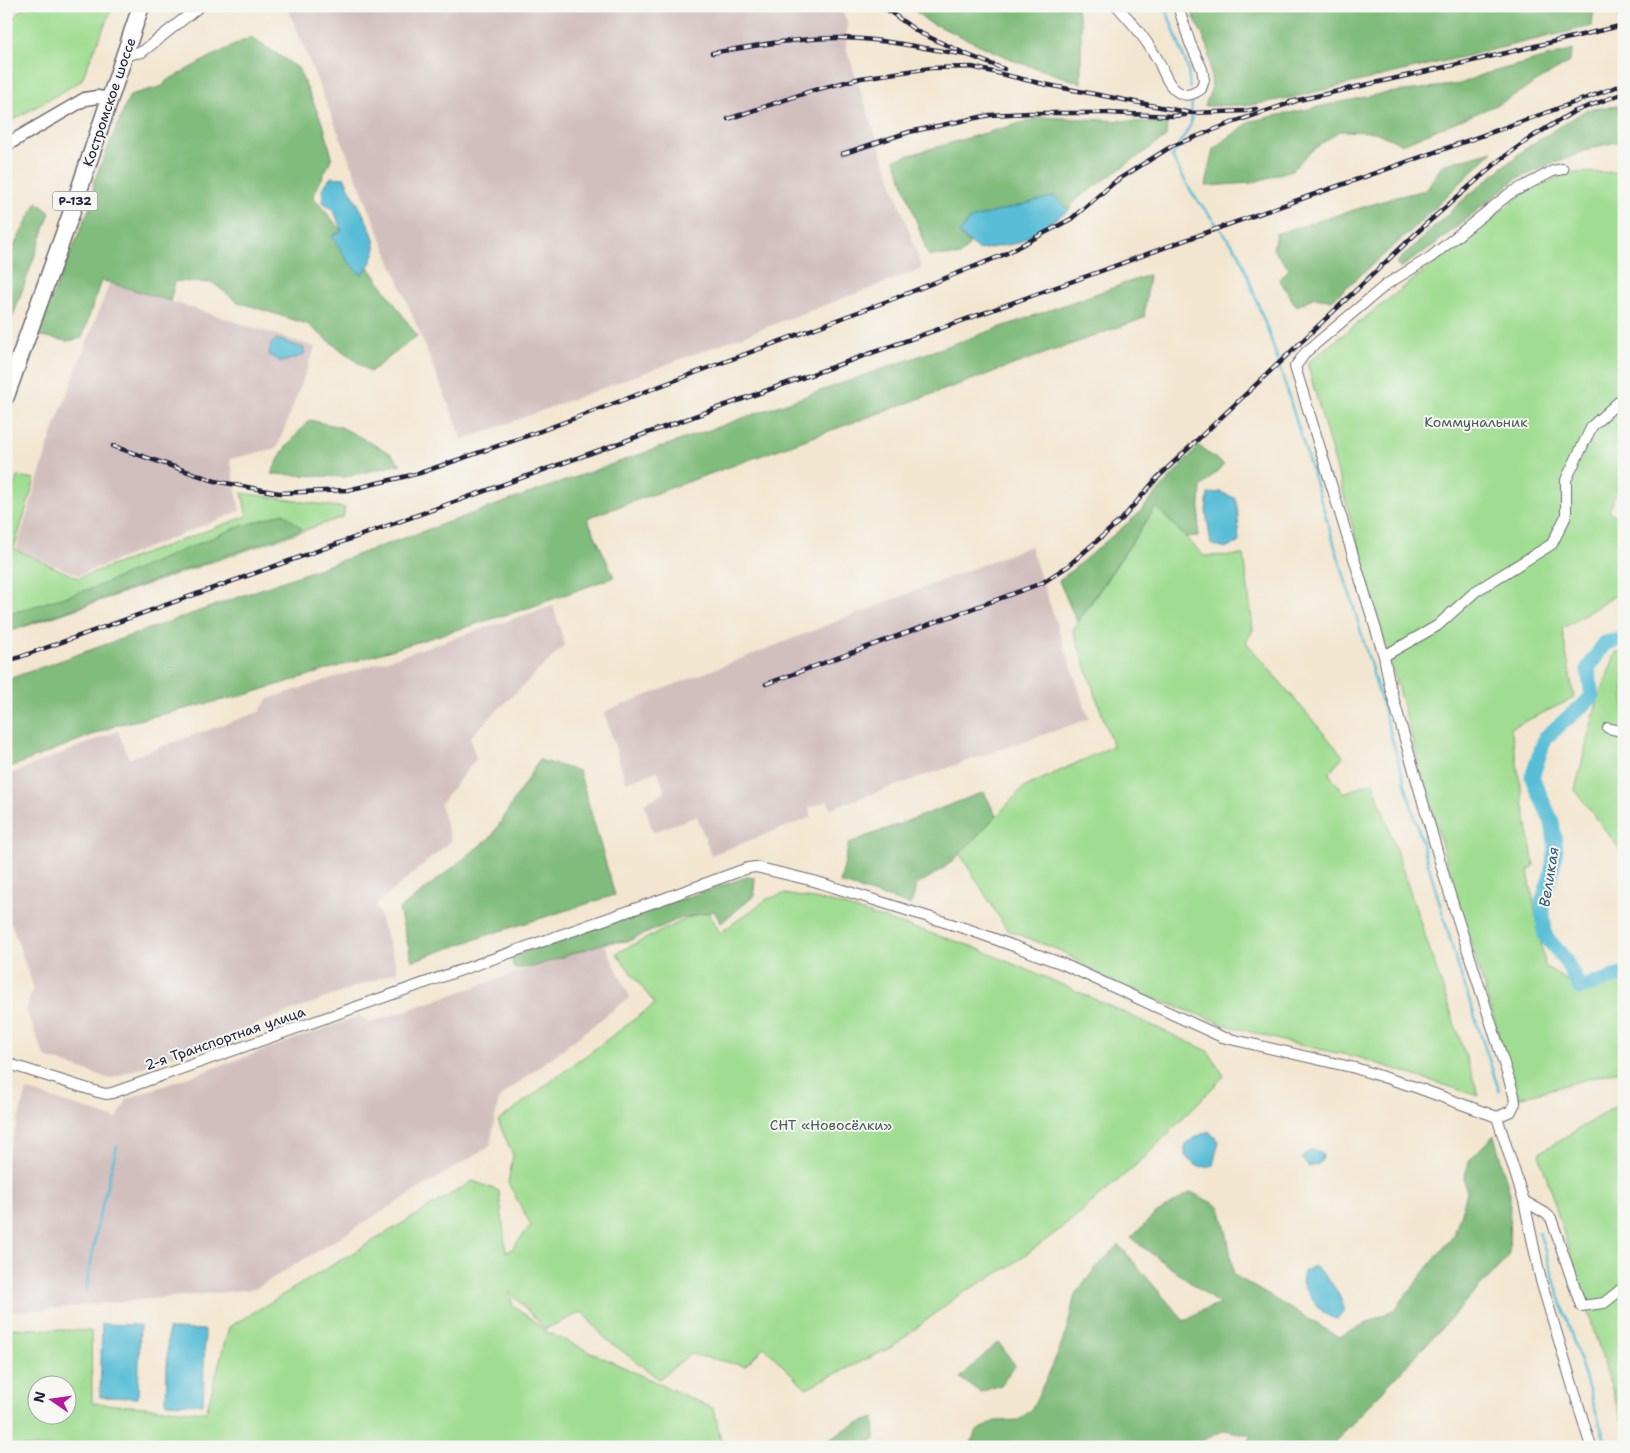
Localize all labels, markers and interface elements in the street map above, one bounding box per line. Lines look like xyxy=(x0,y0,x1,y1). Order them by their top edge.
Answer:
street label: Костромское шоссе xyxy=(78,35,140,169)
road number: Р-132 xyxy=(52,192,98,210)
park label: Коммунальник xyxy=(1424,413,1528,431)
water label: Великая xyxy=(1534,845,1564,909)
street label: 2-я Транспортная улица xyxy=(142,1002,308,1074)
park label: СНТ «Новосёлки» xyxy=(770,1116,892,1134)
north arrow xyxy=(28,1376,78,1426)
text: N xyxy=(29,1390,49,1405)

